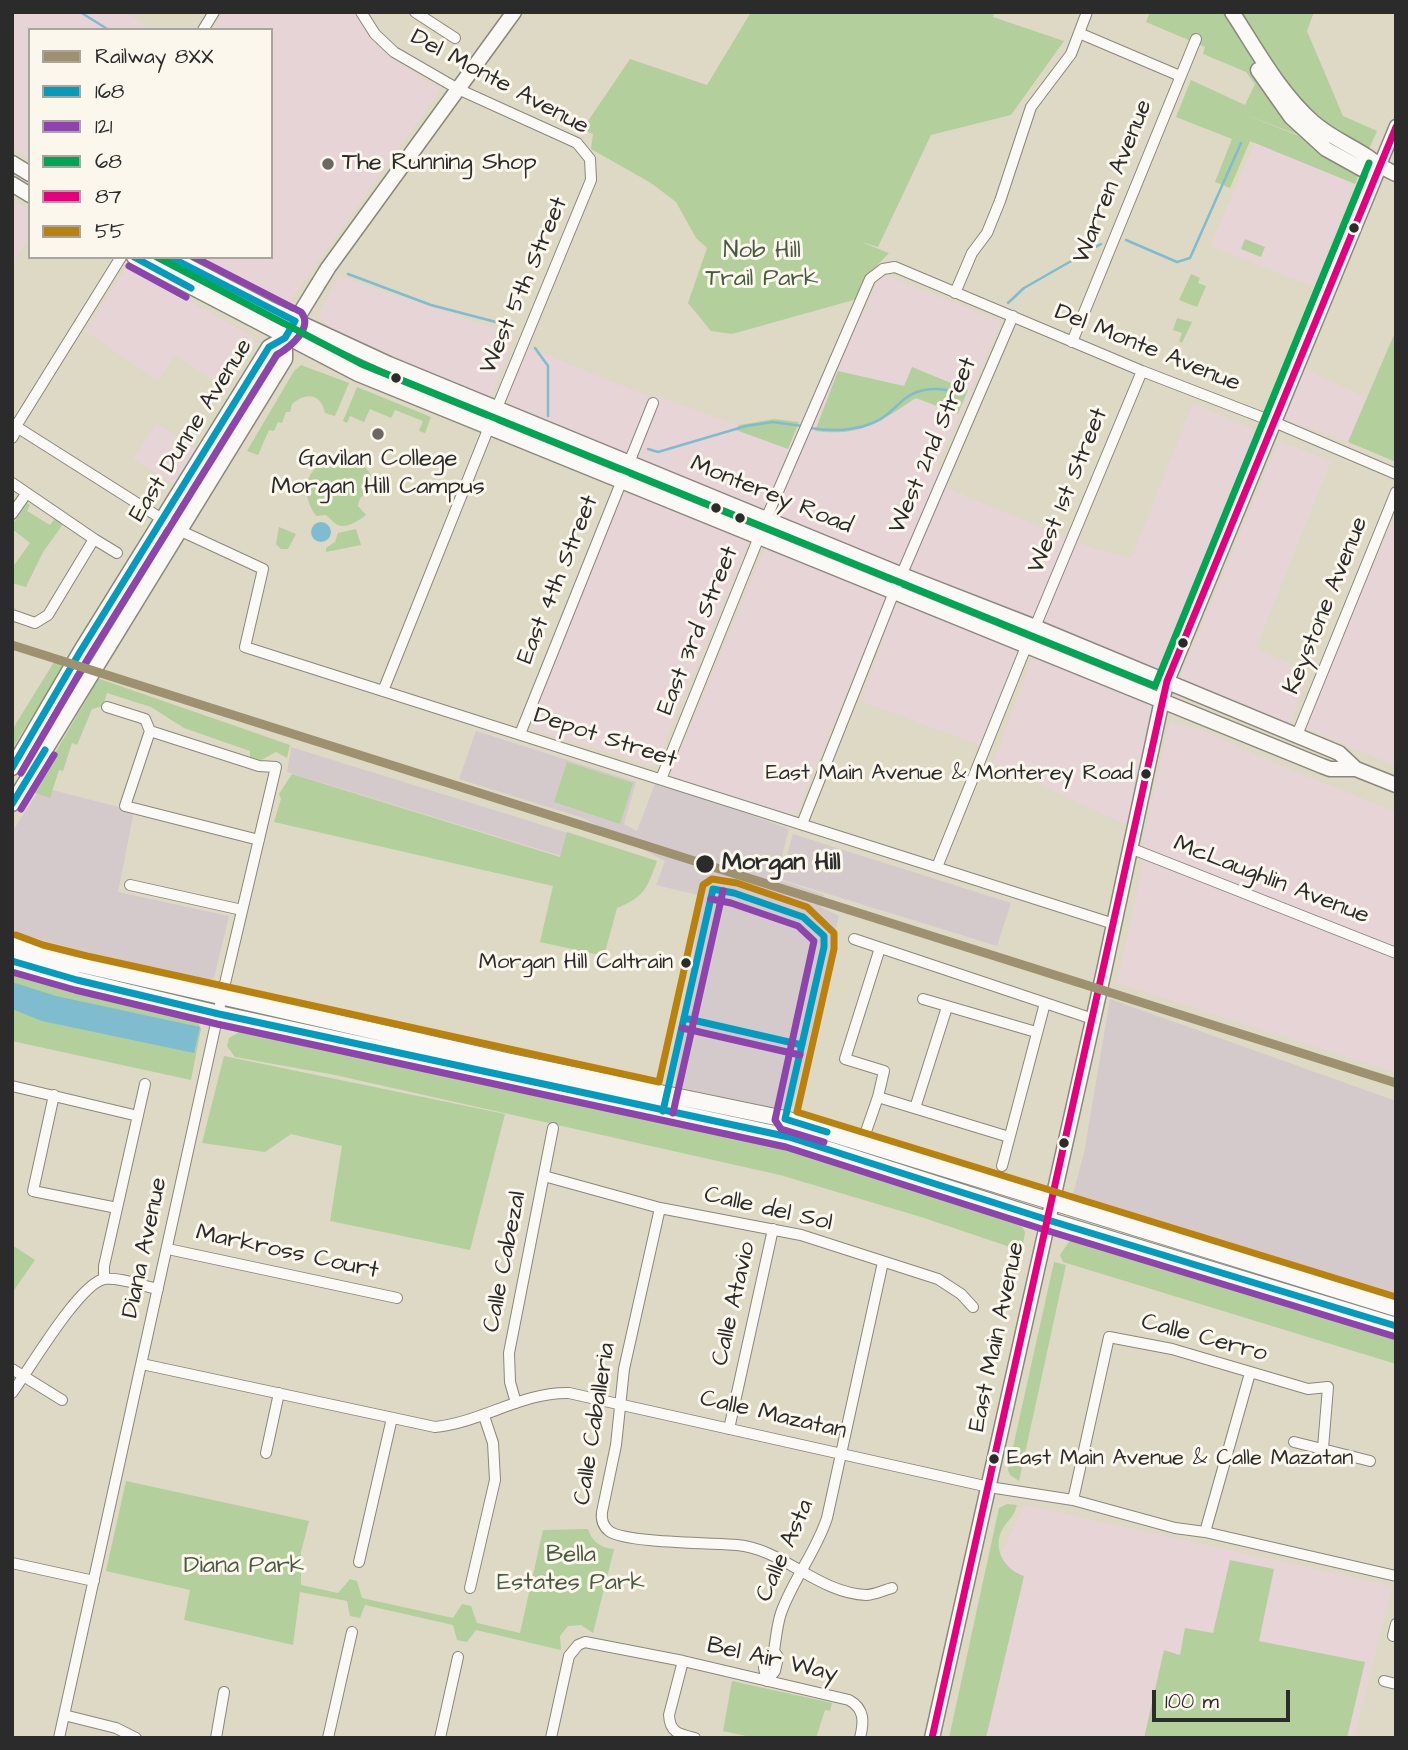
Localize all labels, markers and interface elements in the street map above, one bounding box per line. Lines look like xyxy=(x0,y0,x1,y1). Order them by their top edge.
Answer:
street label: Del Monte Avenue xyxy=(405,24,593,142)
legend xyxy=(28,28,273,259)
text: Railway 8XX xyxy=(95,42,214,71)
text: 168 xyxy=(95,77,124,106)
street label: Warren Avenue xyxy=(1068,96,1160,268)
text: 121 xyxy=(95,112,112,141)
text: 68 xyxy=(95,147,122,176)
place label: The Running Shop xyxy=(342,150,537,178)
marker: The Running Shop xyxy=(320,156,336,172)
text: 87 xyxy=(95,182,122,211)
street label: West 5th Street xyxy=(475,193,575,379)
text: 55 xyxy=(95,217,125,246)
unlabelled marker xyxy=(1347,221,1361,235)
park label: Nob Hill Trail Park xyxy=(706,238,818,294)
street label: Del Monte Avenue xyxy=(1050,299,1244,399)
street label: East Dunne Avenue xyxy=(124,334,260,528)
street label: West 2nd Street xyxy=(884,354,984,538)
unlabelled marker xyxy=(389,371,403,385)
street label: West 1st Street xyxy=(1023,404,1115,578)
marker: Gavilan College Morgan Hill Campus xyxy=(370,426,386,442)
place label: Gavilan College Morgan Hill Campus xyxy=(271,446,485,502)
street label: Monterey Road xyxy=(686,450,856,542)
street label: East 4th Street xyxy=(512,491,606,669)
unlabelled marker xyxy=(709,501,723,515)
unlabelled marker xyxy=(733,511,747,525)
street label: Keystone Avenue xyxy=(1278,513,1376,699)
street label: East 3rd Street xyxy=(652,543,746,719)
unlabelled marker xyxy=(1176,636,1190,650)
street label: Depot Street xyxy=(530,702,680,776)
place label: East Main Avenue & Monterey Road xyxy=(766,761,1133,787)
marker: East Main Avenue & Monterey Road xyxy=(1139,767,1153,781)
street label: McLaughlin Avenue xyxy=(1169,830,1373,932)
place label: Morgan Hill xyxy=(722,850,840,878)
marker: Morgan Hill xyxy=(694,853,716,875)
place label: Morgan Hill Caltrain xyxy=(479,950,673,976)
marker: Morgan Hill Caltrain xyxy=(679,956,693,970)
unlabelled marker xyxy=(1057,1136,1071,1150)
street label: Diana Avenue xyxy=(117,1175,175,1321)
street label: Calle del Sol xyxy=(701,1181,835,1239)
street label: Calle Cabezal xyxy=(478,1189,534,1335)
street label: Markross Court xyxy=(193,1220,381,1286)
street label: Calle Atavio xyxy=(707,1239,763,1369)
street label: East Main Avenue xyxy=(964,1240,1032,1434)
street label: Calle Cerro xyxy=(1138,1308,1270,1370)
street label: Calle Caballeria xyxy=(569,1341,623,1507)
street label: Calle Mazatan xyxy=(697,1385,849,1447)
place label: East Main Avenue & Calle Mazatan xyxy=(1007,1446,1353,1472)
marker: East Main Avenue & Calle Mazatan xyxy=(987,1452,1001,1466)
street label: Calle Asta xyxy=(751,1496,821,1606)
park label: Bella Estates Park xyxy=(497,1542,645,1598)
park label: Diana Park xyxy=(184,1553,304,1581)
street label: Bel Air Way xyxy=(704,1632,840,1690)
scale bar xyxy=(1156,1676,1294,1720)
text: 100 m xyxy=(1165,1687,1219,1716)

